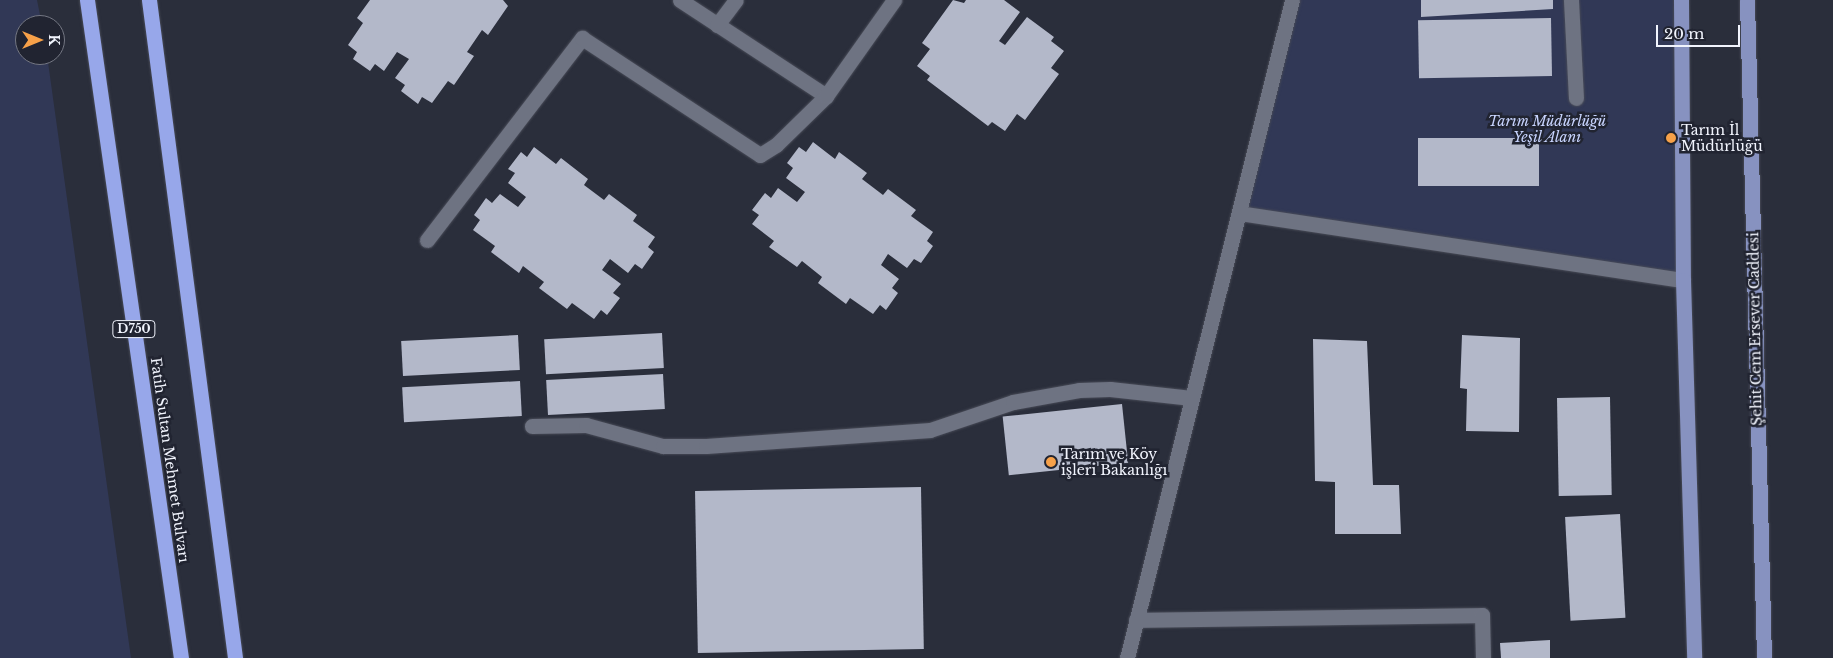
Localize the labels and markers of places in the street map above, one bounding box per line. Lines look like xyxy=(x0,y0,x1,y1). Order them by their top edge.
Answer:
place label: Tarım İl Müdürlüğü xyxy=(1681,122,1763,154)
marker: Tarım İl Müdürlüğü xyxy=(1665,132,1677,144)
place label: Tarım ve Köy işleri Bakanlığı xyxy=(1061,446,1167,478)
marker: Tarım ve Köy işleri Bakanlığı xyxy=(1045,456,1057,468)

